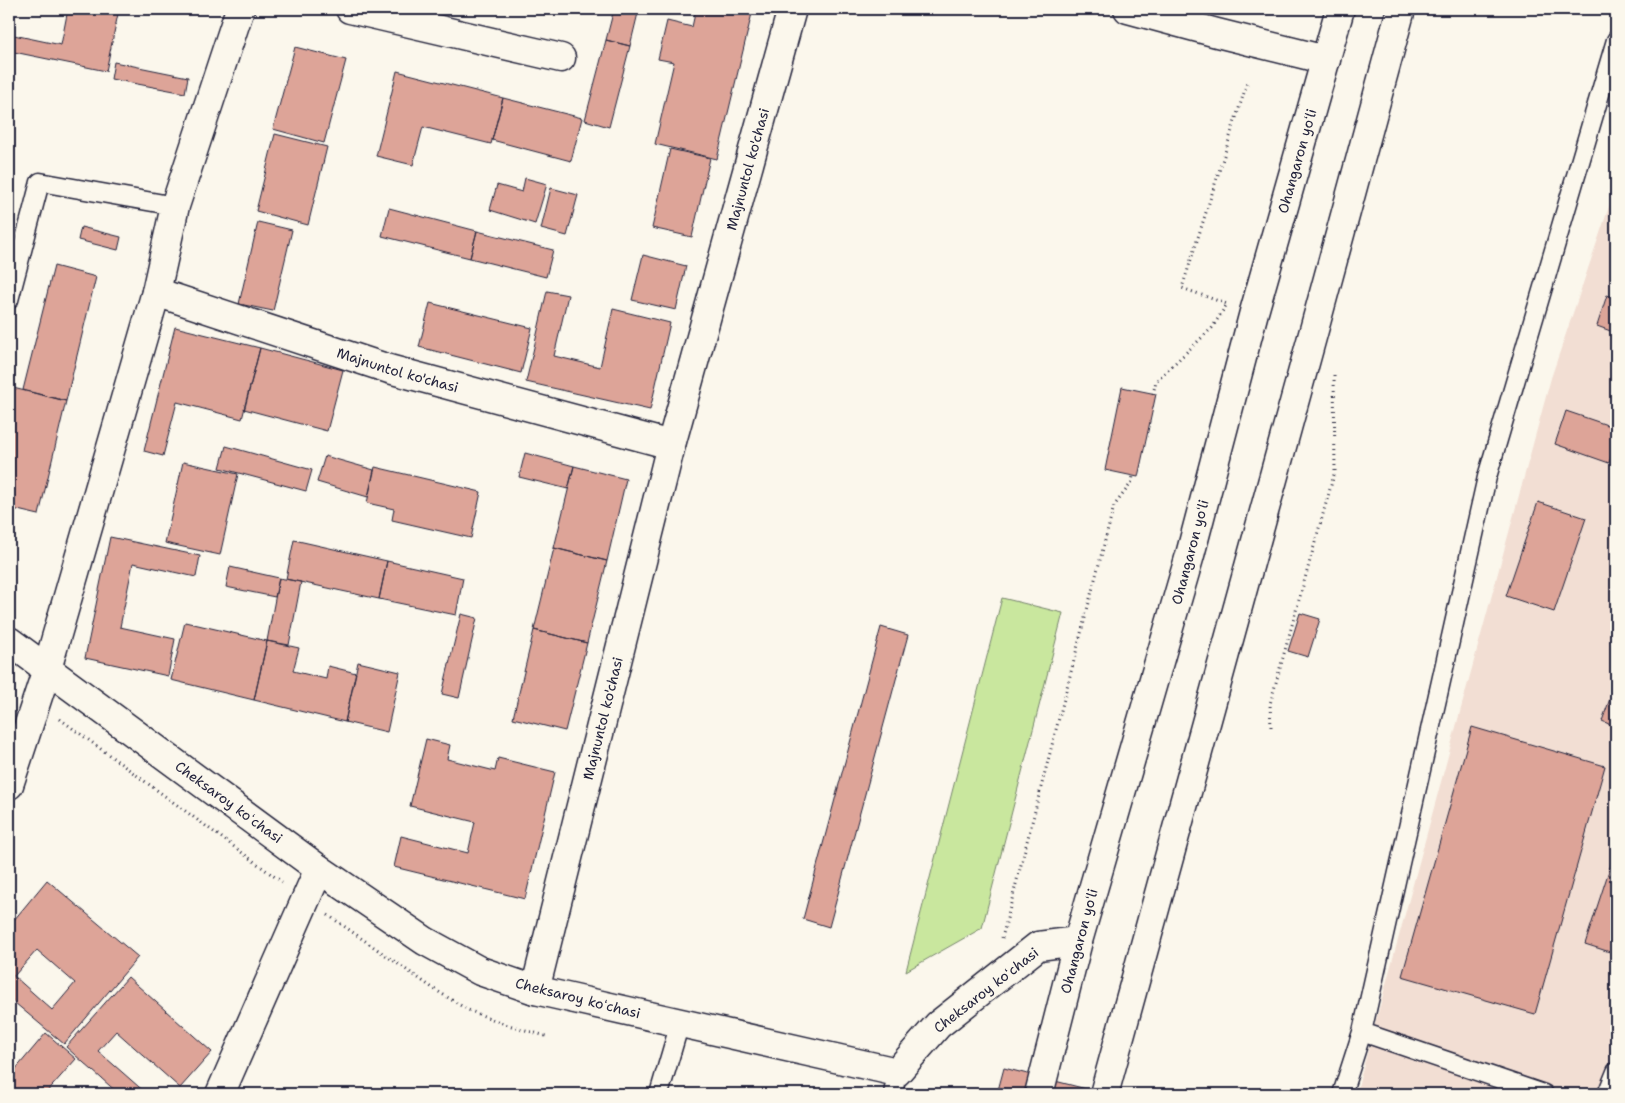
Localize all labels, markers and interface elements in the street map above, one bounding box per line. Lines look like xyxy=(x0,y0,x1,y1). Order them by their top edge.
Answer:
street label: Majnuntol ko'chasi xyxy=(722,106,773,232)
street label: Ohangaron yoʻli xyxy=(1273,107,1321,215)
street label: Majnuntol ko'chasi xyxy=(334,343,461,396)
street label: Ohangaron yoʻli xyxy=(1167,497,1213,607)
street label: Majnuntol ko'chasi xyxy=(579,655,627,782)
street label: Cheksaroy koʻchasi xyxy=(172,757,286,847)
street label: Ohangaron yoʻli xyxy=(1056,886,1102,996)
street label: Cheksaroy koʻchasi xyxy=(930,943,1042,1037)
street label: Cheksaroy koʻchasi xyxy=(513,974,643,1022)

